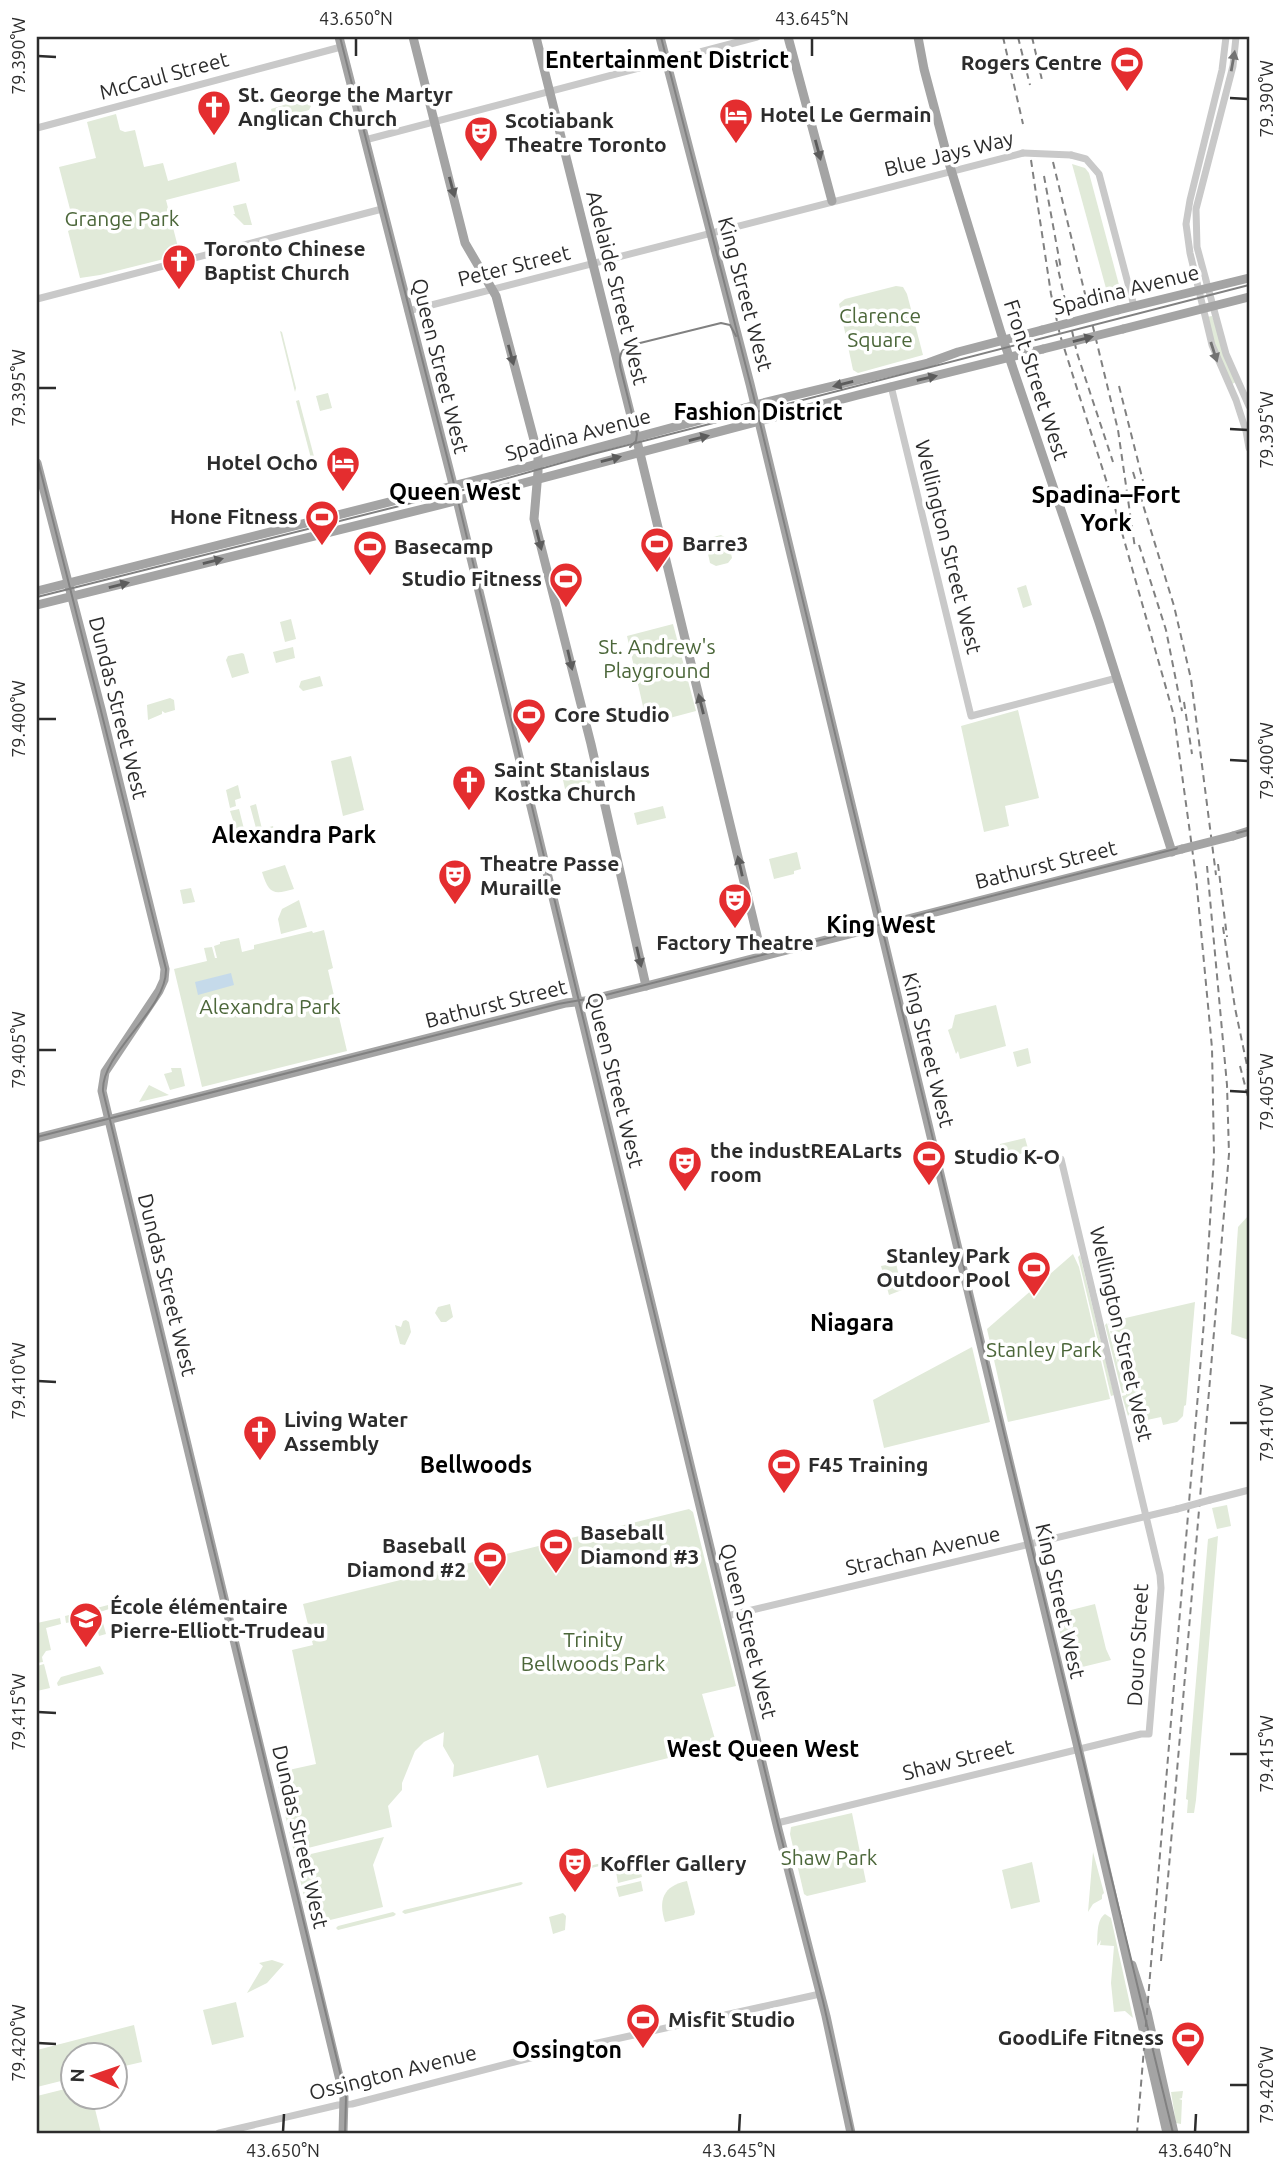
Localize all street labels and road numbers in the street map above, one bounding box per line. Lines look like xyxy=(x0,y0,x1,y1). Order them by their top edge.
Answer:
street label: McCaul Street xyxy=(97,46,231,104)
street label: Blue Jays Way xyxy=(882,125,1016,181)
street label: Adelaide Street West xyxy=(582,188,654,387)
street label: King Street West xyxy=(714,214,778,373)
street label: Peter Street xyxy=(455,239,572,291)
street label: Spadina Avenue xyxy=(1050,259,1201,319)
street label: Queen Street West xyxy=(408,276,474,456)
street label: Front Street West xyxy=(1000,296,1074,463)
street label: Spadina Avenue xyxy=(502,403,653,465)
street label: Wellington Street West xyxy=(911,437,987,656)
street label: Dundas Street West xyxy=(85,614,153,802)
street label: Bathurst Street xyxy=(972,835,1119,893)
street label: King Street West xyxy=(898,970,960,1130)
street label: Bathurst Street xyxy=(422,974,569,1032)
street label: Queen Street West xyxy=(583,990,649,1170)
street label: Dundas Street West xyxy=(134,1191,202,1379)
street label: Wellington Street West xyxy=(1086,1224,1158,1444)
street label: Strachan Avenue xyxy=(843,1521,1002,1579)
street label: King Street West xyxy=(1031,1521,1091,1681)
street label: Queen Street West xyxy=(716,1541,782,1721)
street label: Douro Street xyxy=(1122,1583,1152,1707)
street label: Shaw Street xyxy=(900,1734,1016,1784)
street label: Dundas Street West xyxy=(268,1743,334,1931)
street label: Ossington Avenue xyxy=(307,2040,479,2104)

